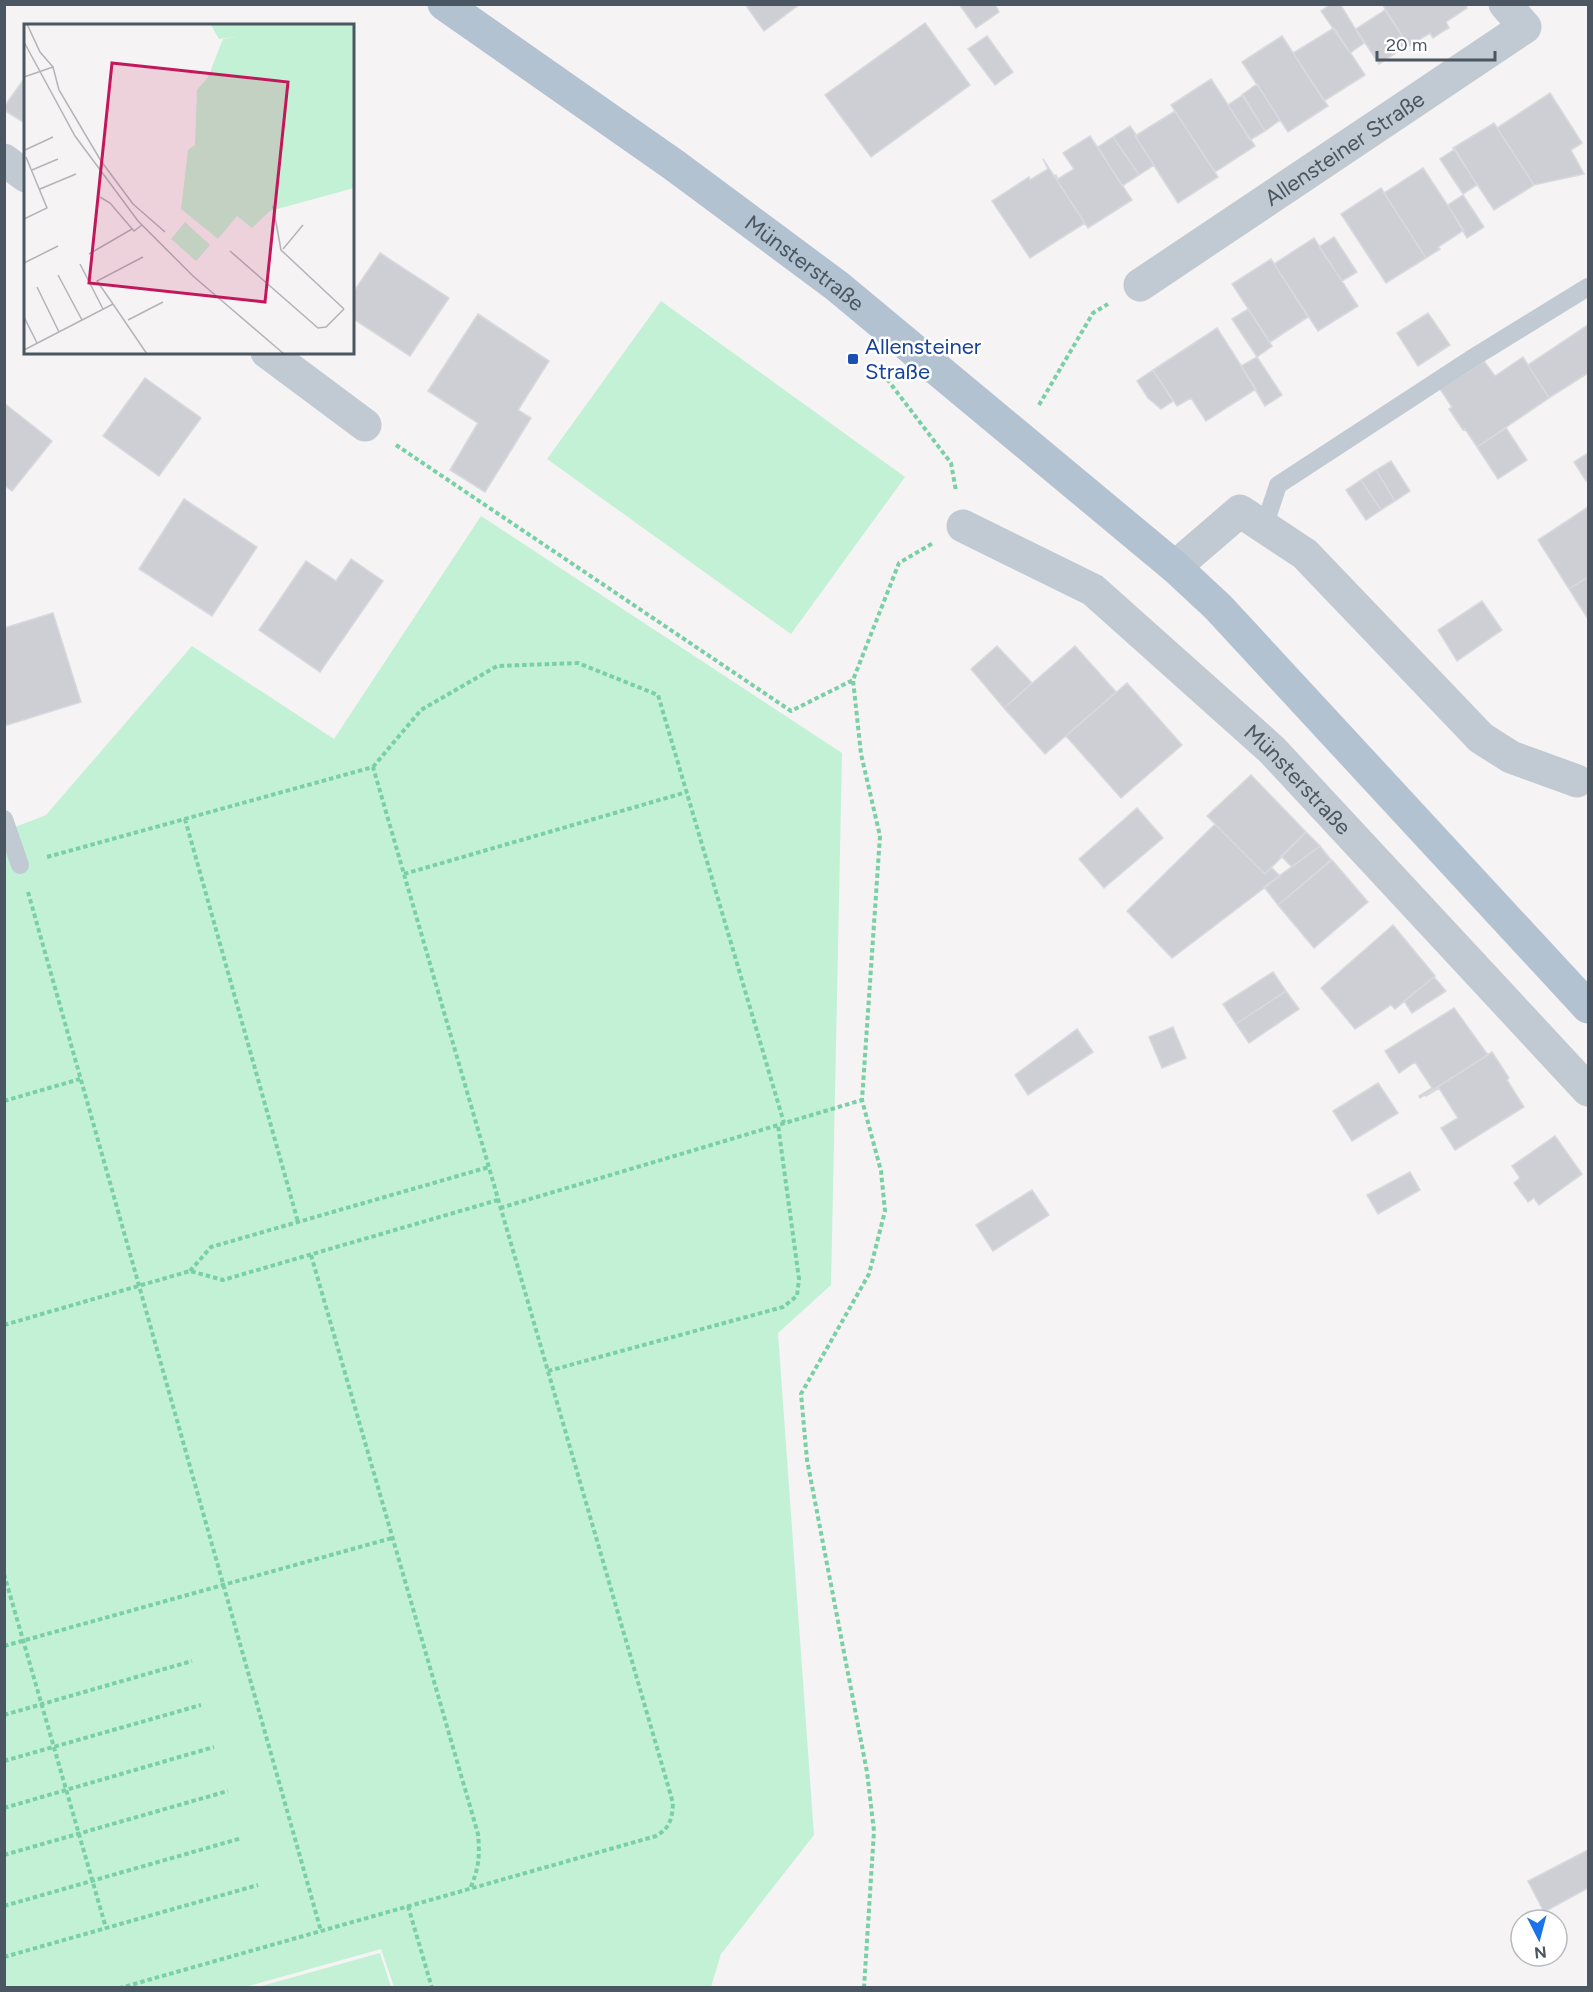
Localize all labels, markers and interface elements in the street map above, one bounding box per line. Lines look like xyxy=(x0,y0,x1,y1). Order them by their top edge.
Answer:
inset map xyxy=(24,24,354,354)
scale bar xyxy=(1377,24,1496,62)
text: 20 m xyxy=(1386,34,1427,56)
street label: Allensteiner Straße xyxy=(1259,85,1429,211)
street label: Münsterstraße xyxy=(740,209,870,317)
place label: Allensteiner Straße xyxy=(865,333,982,385)
marker: Allensteiner Straße xyxy=(846,352,860,366)
street label: Münsterstraße xyxy=(1239,718,1357,840)
north arrow xyxy=(1509,1908,1569,1968)
text: N xyxy=(1533,1942,1548,1963)

